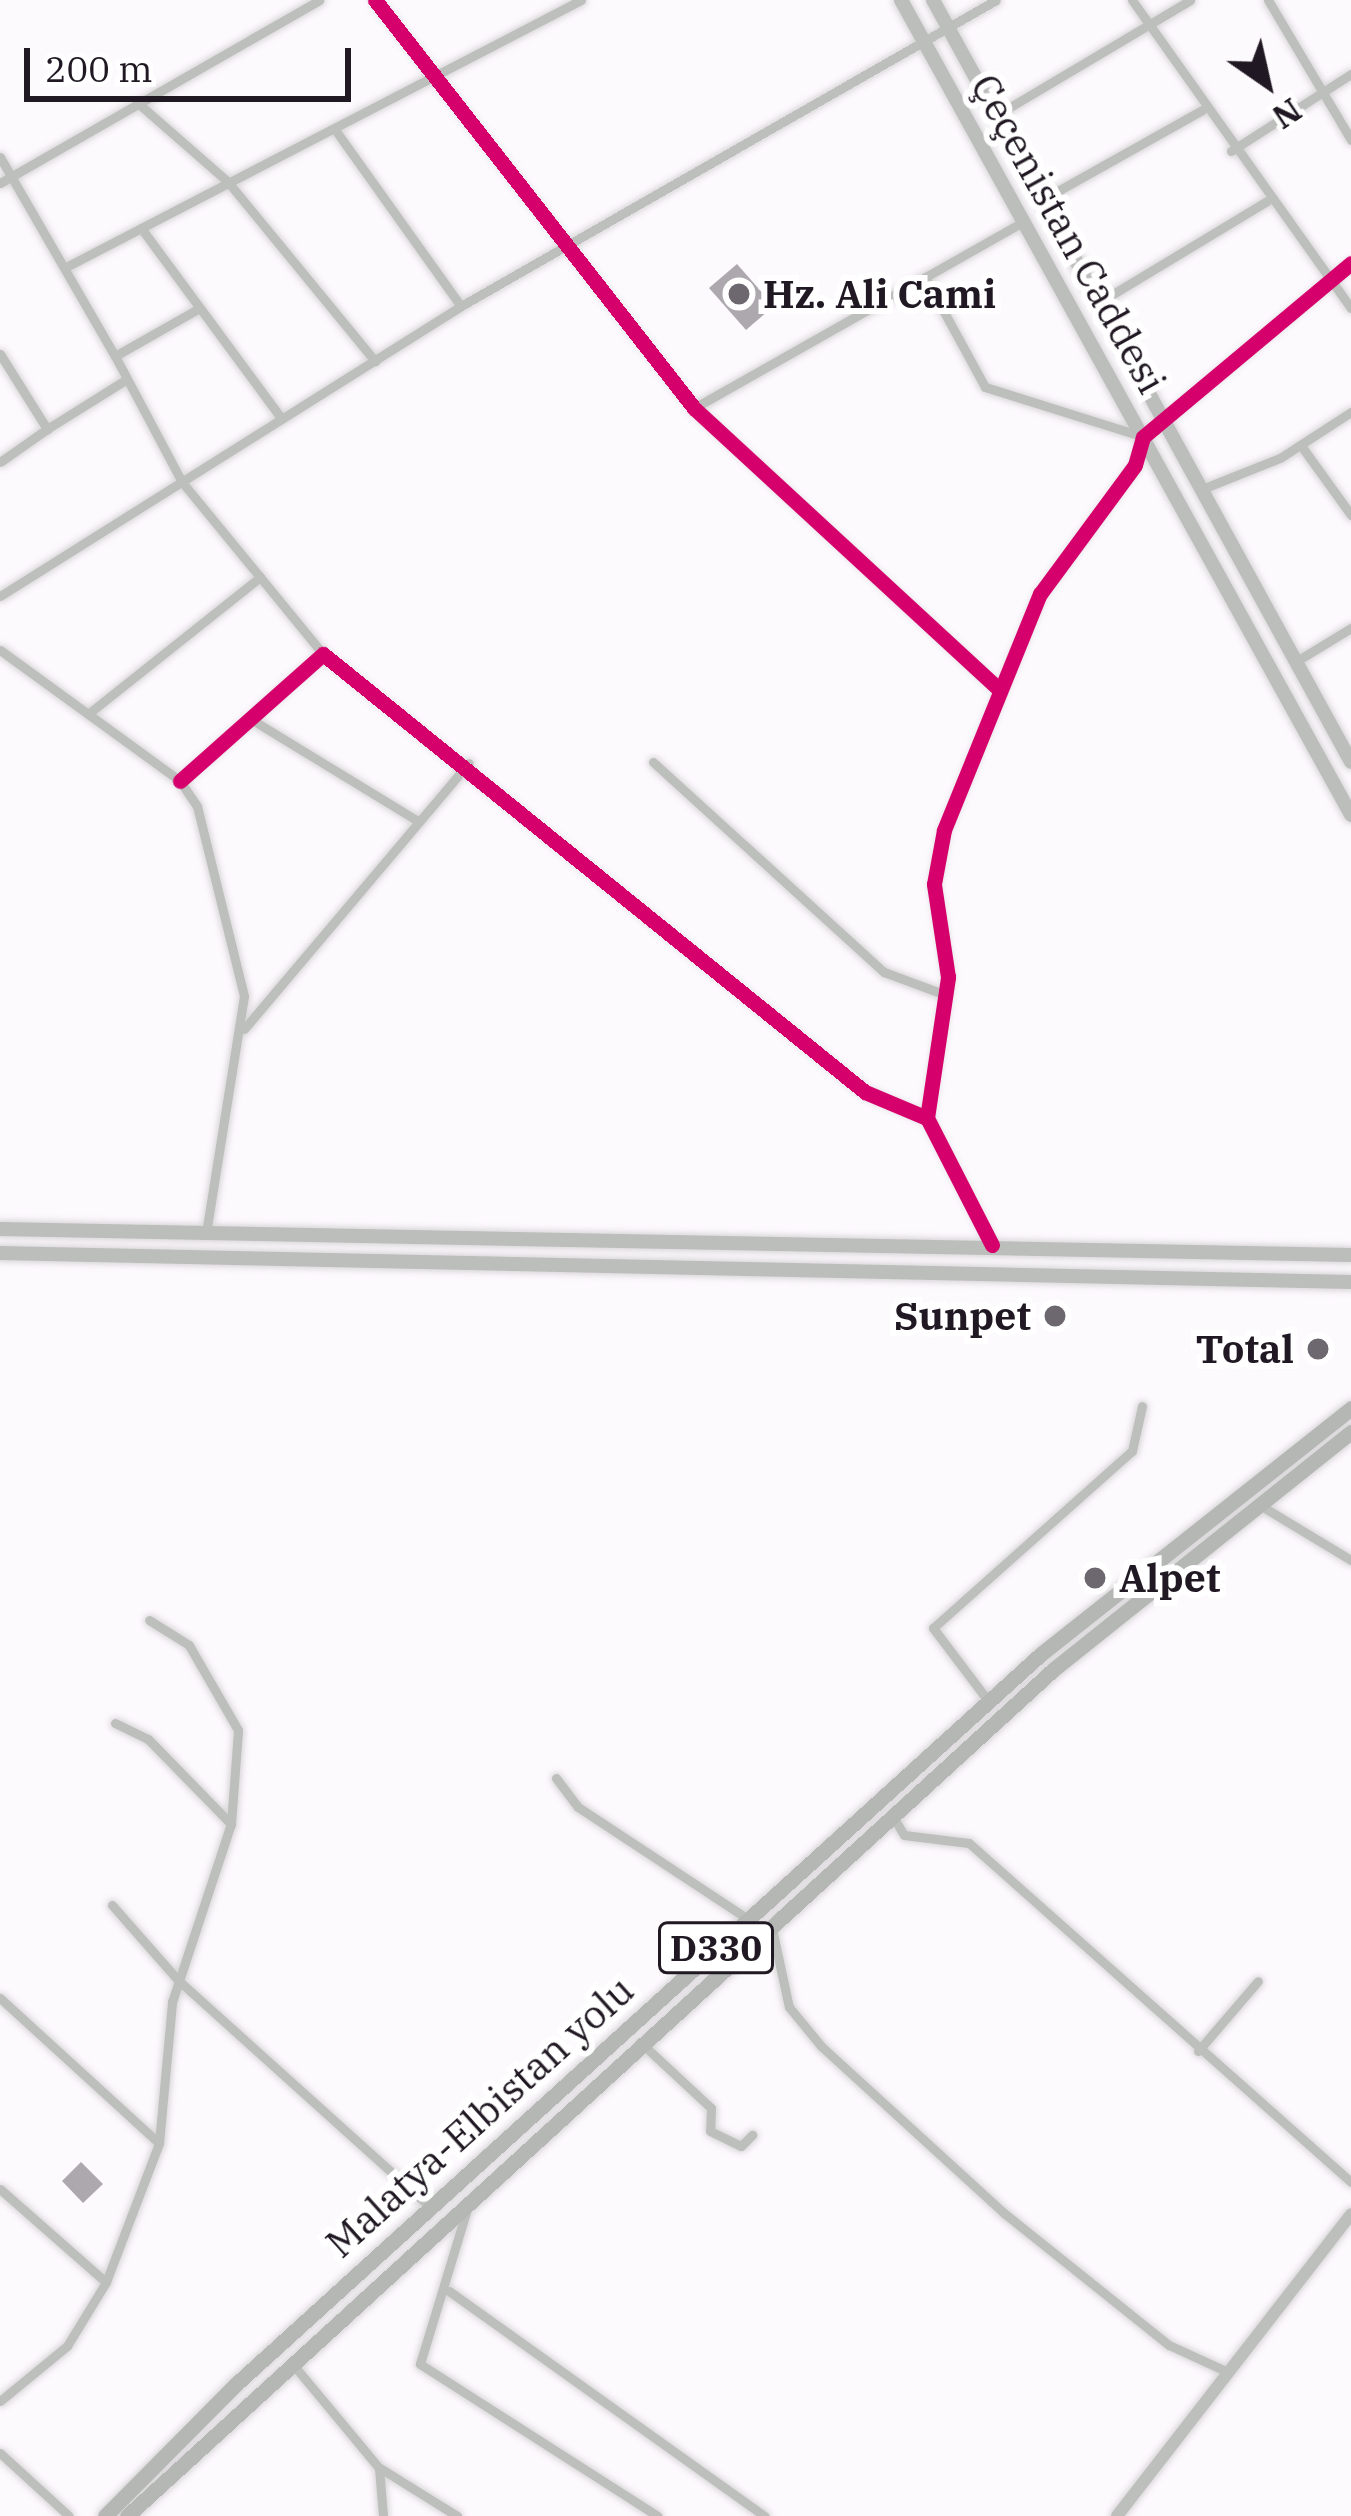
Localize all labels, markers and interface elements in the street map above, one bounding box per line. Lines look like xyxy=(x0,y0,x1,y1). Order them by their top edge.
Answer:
scale bar xyxy=(30,24,357,98)
north arrow xyxy=(1207,24,1327,144)
text: 200 m xyxy=(45,45,152,92)
street label: Çeçenistan Caddesi xyxy=(961,66,1175,402)
text: N xyxy=(1265,89,1310,139)
place label: Hz. Ali Cami xyxy=(763,271,996,317)
marker: Hz. Ali Cami xyxy=(726,281,752,307)
place label: Sunpet xyxy=(894,1293,1031,1339)
marker: Sunpet xyxy=(1042,1303,1068,1329)
place label: Total xyxy=(1196,1326,1294,1372)
marker: Total xyxy=(1305,1336,1331,1362)
place label: Alpet xyxy=(1119,1555,1220,1601)
marker: Alpet xyxy=(1082,1565,1108,1591)
road number: D330 xyxy=(656,1918,776,1978)
street label: Malatya-Elbistan yolu xyxy=(317,1967,643,2267)

